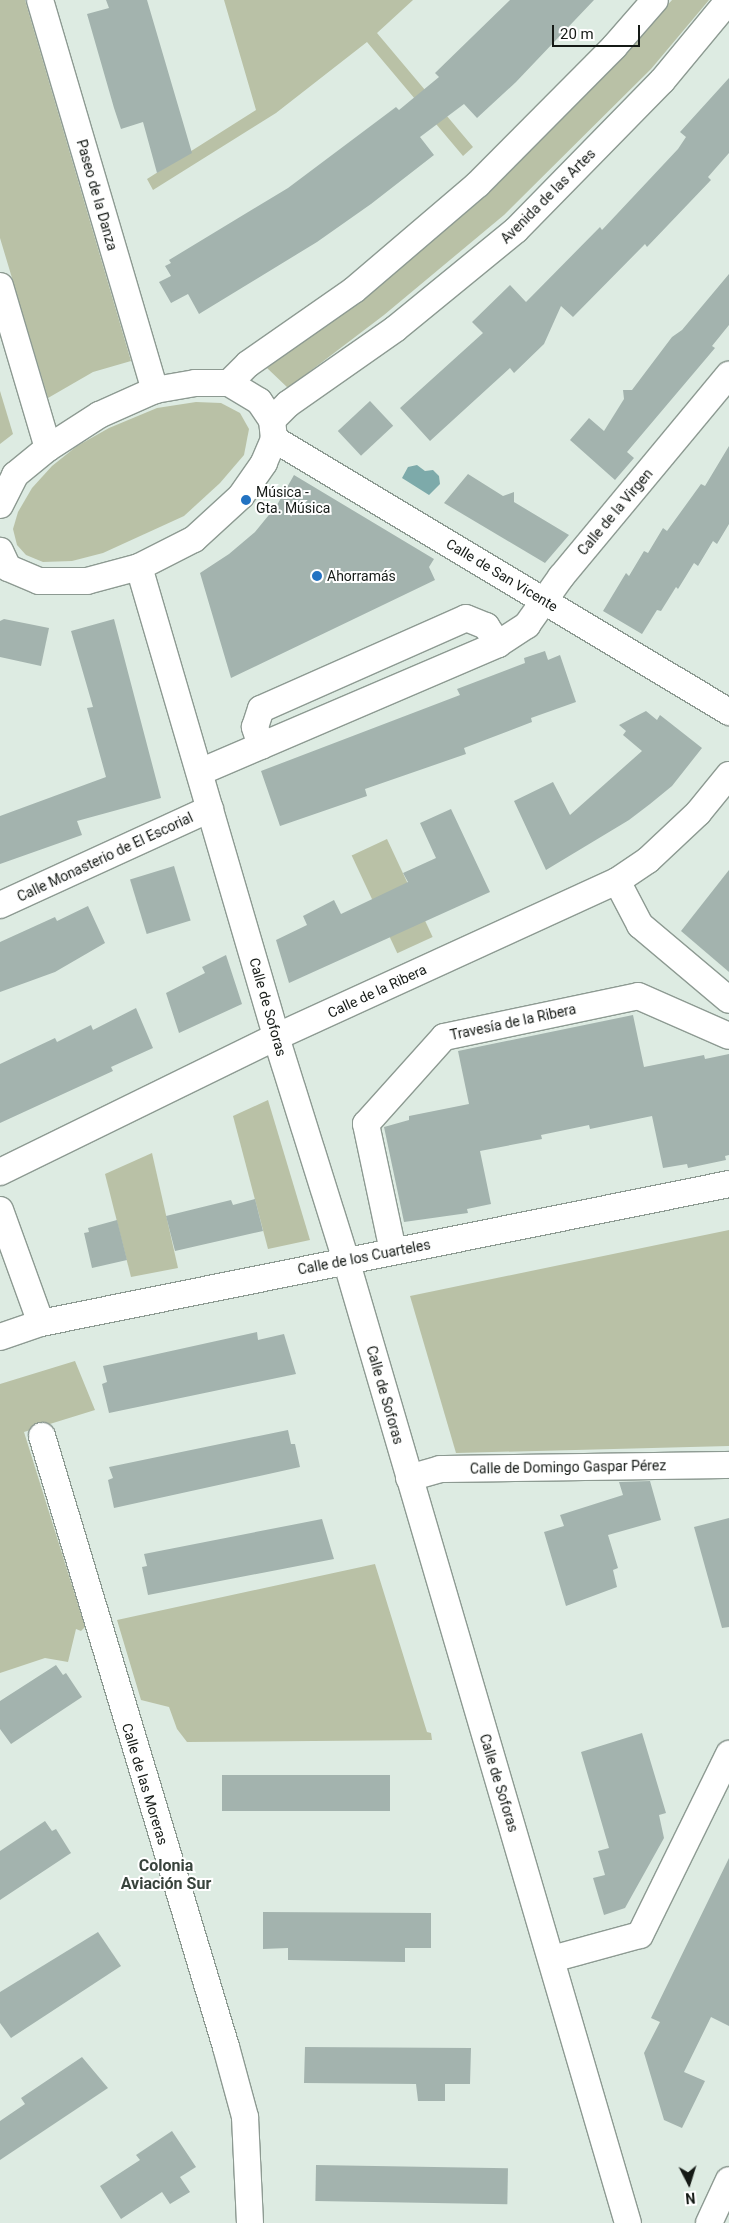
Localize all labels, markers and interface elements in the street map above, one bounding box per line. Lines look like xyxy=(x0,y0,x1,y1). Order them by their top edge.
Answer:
scale bar xyxy=(554,15,642,47)
text: 20 m xyxy=(560,25,594,43)
street label: Paseo de la Danza xyxy=(73,137,121,253)
street label: Avenida de las Artes xyxy=(497,145,599,247)
street label: Calle de la Virgen xyxy=(574,465,656,559)
place label: Música - Gta. Música xyxy=(256,484,330,516)
marker: Música - Gta. Música xyxy=(240,494,252,506)
street label: Calle de San Vicente xyxy=(443,535,561,615)
place label: Ahorramás xyxy=(327,568,396,584)
marker: Ahorramás xyxy=(311,570,323,582)
street label: Calle Monasterio de El Escorial xyxy=(14,809,196,905)
street label: Calle de Soforas xyxy=(246,956,290,1058)
street label: Calle de la Ribera xyxy=(325,961,429,1021)
street label: Travesía de la Ribera xyxy=(448,1000,578,1044)
street label: Calle de los Cuarteles xyxy=(296,1236,432,1278)
street label: Calle de Soforas xyxy=(363,1344,407,1446)
street label: Calle de Domingo Gaspar Pérez xyxy=(470,1457,666,1477)
street label: Calle de las Moreras xyxy=(118,1721,172,1847)
street label: Calle de Soforas xyxy=(476,1732,522,1834)
district label: Colonia Aviación Sur xyxy=(121,1856,211,1894)
north arrow xyxy=(664,2158,714,2208)
text: N xyxy=(685,2190,696,2206)

